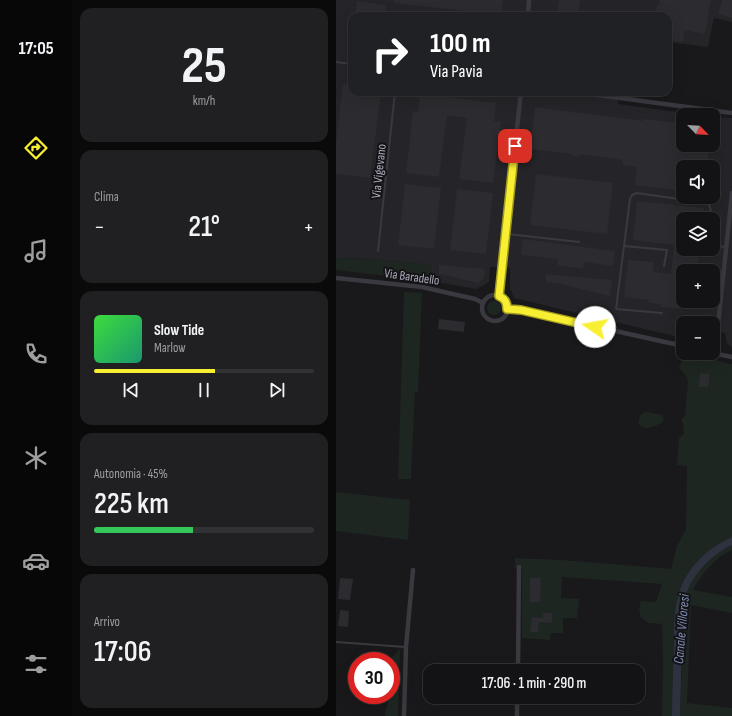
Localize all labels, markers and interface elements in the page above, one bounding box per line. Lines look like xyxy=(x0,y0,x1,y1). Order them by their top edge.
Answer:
text: 100 m xyxy=(430,27,491,60)
icon: right xyxy=(364,28,416,80)
text: 25 xyxy=(181,35,227,98)
text: 17:05 xyxy=(18,38,54,59)
text: Via Pavia xyxy=(430,61,483,82)
text: km/h xyxy=(193,93,215,109)
north arrow xyxy=(676,108,720,152)
map controls xyxy=(676,108,720,360)
pin xyxy=(498,129,532,163)
icon: directions xyxy=(22,134,50,162)
icon: arrive xyxy=(504,135,526,157)
street label: Via Vigevano xyxy=(368,143,390,199)
button: sound xyxy=(676,160,720,204)
text: Clima xyxy=(94,189,119,205)
text: 21° xyxy=(188,209,220,245)
button: layers xyxy=(676,212,720,256)
text: − xyxy=(94,214,105,241)
text: + xyxy=(303,214,314,241)
icon: music xyxy=(22,237,50,265)
button: + xyxy=(676,264,720,308)
street label: Via Baradello xyxy=(383,265,440,289)
position arrow xyxy=(574,306,616,348)
button: − xyxy=(676,316,720,360)
text: Slow Tide xyxy=(154,321,204,340)
icon: phone xyxy=(22,340,50,368)
text: Marlow xyxy=(154,340,186,356)
icon: previous xyxy=(120,379,142,401)
icon: pause xyxy=(193,379,215,401)
icon: next xyxy=(266,379,288,401)
icon: climate xyxy=(22,444,50,472)
text: Autonomia · 45% xyxy=(94,466,168,482)
text: 225 km xyxy=(94,486,169,522)
icon: car xyxy=(22,547,50,575)
water label: Canale Villoresi xyxy=(670,593,693,665)
text: Arrivo xyxy=(94,614,120,630)
text: 17:06 xyxy=(94,634,151,670)
icon: filters xyxy=(22,650,50,678)
speed limit sign: 30 xyxy=(348,652,400,704)
text: 17:06 · 1 min · 290 m xyxy=(482,674,586,693)

